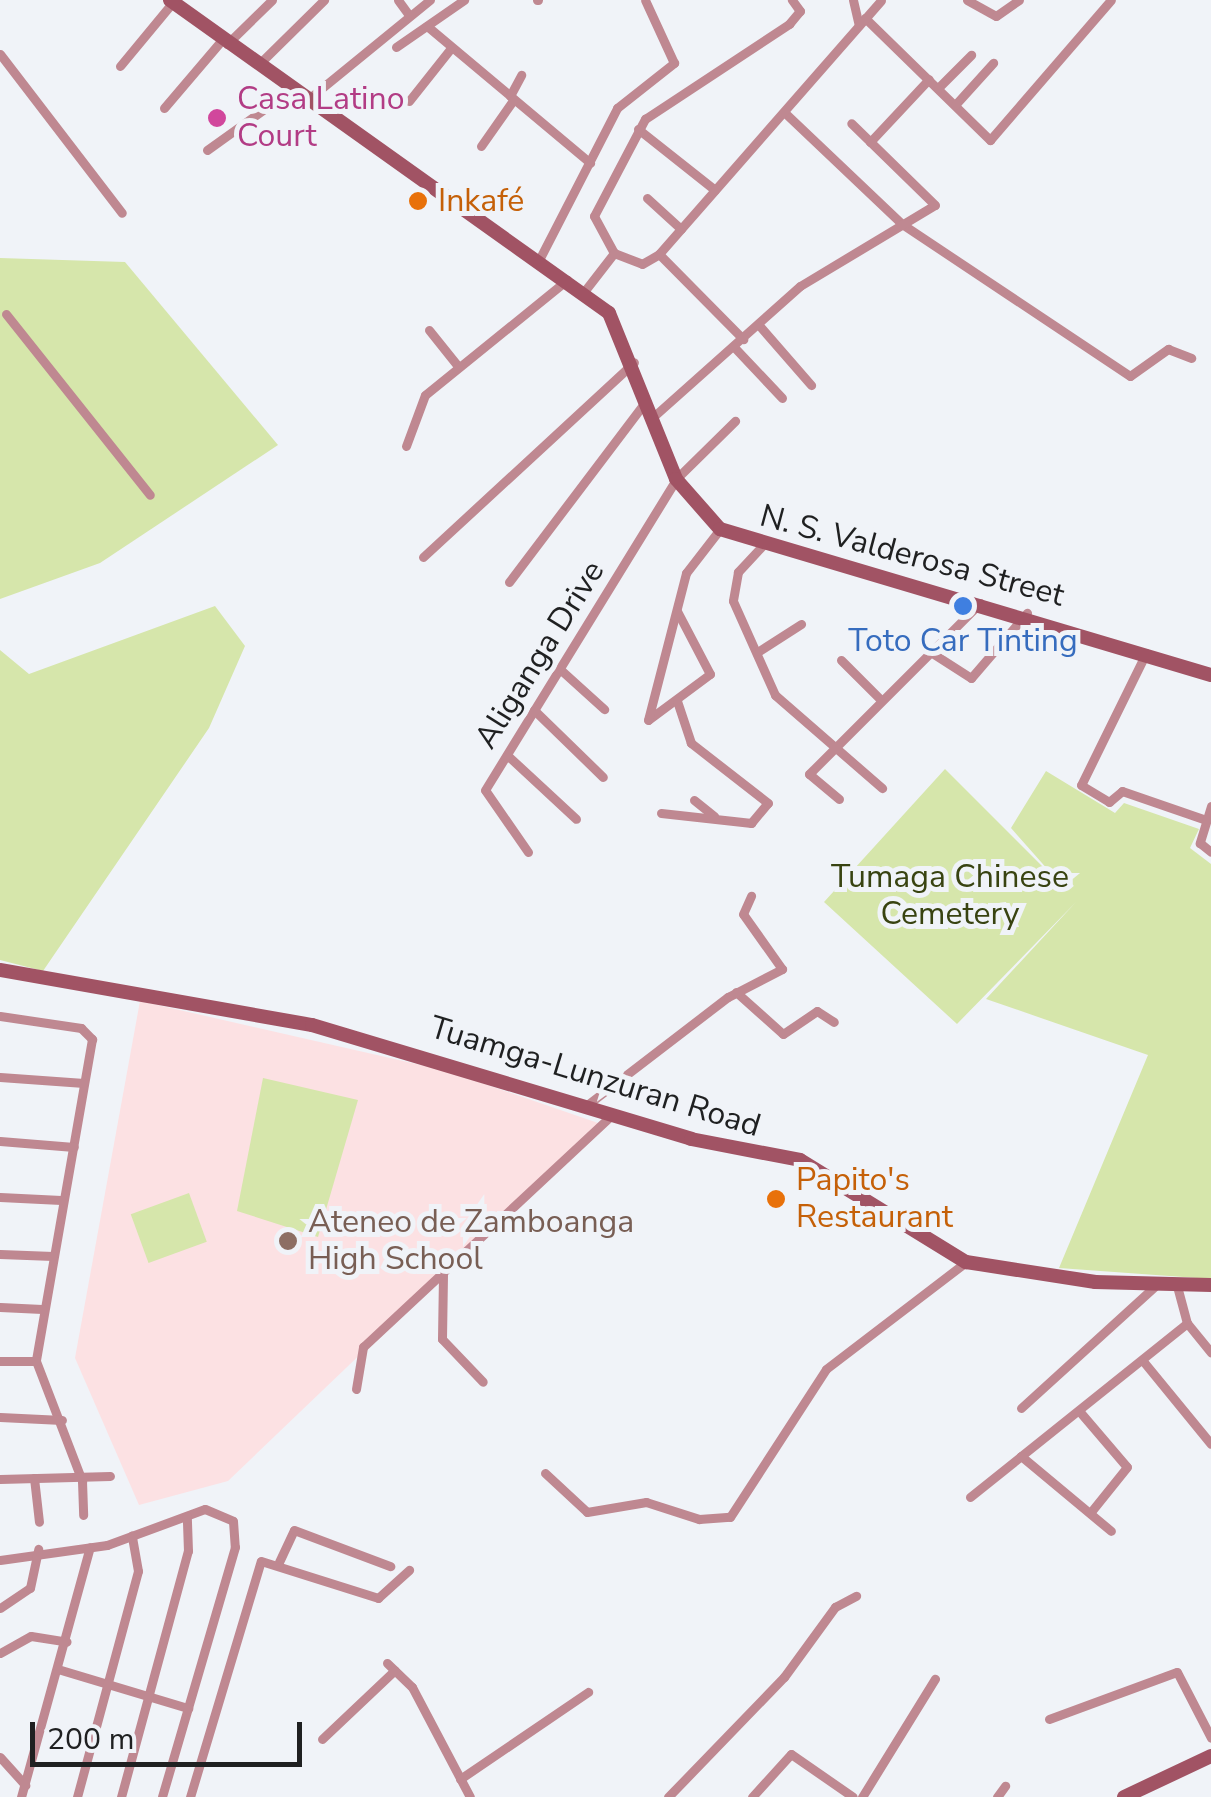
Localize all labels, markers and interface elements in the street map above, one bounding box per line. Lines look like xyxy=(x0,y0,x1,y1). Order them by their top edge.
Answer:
place label: Casa Latino Court xyxy=(237,81,404,156)
marker: Casa Latino Court xyxy=(206,107,228,129)
place label: Inkafé xyxy=(438,182,524,220)
marker: Inkafé xyxy=(407,190,429,212)
street label: N. S. Valderosa Street xyxy=(756,497,1068,615)
street label: Aliganga Drive xyxy=(467,554,613,756)
marker: Toto Car Tinting xyxy=(952,595,974,617)
place label: Toto Car Tinting xyxy=(848,622,1078,660)
park label: Tumaga Chinese Cemetery xyxy=(831,859,1069,934)
street label: Tuamga-Lunzuran Road xyxy=(425,1008,765,1146)
place label: Papito's Restaurant xyxy=(796,1162,953,1237)
marker: Papito's Restaurant xyxy=(765,1188,787,1210)
place label: Ateneo de Zamboanga High School xyxy=(308,1204,634,1279)
marker: Ateneo de Zamboanga High School xyxy=(277,1230,299,1252)
scale bar xyxy=(35,1702,308,1764)
text: 200 m xyxy=(47,1719,134,1760)

